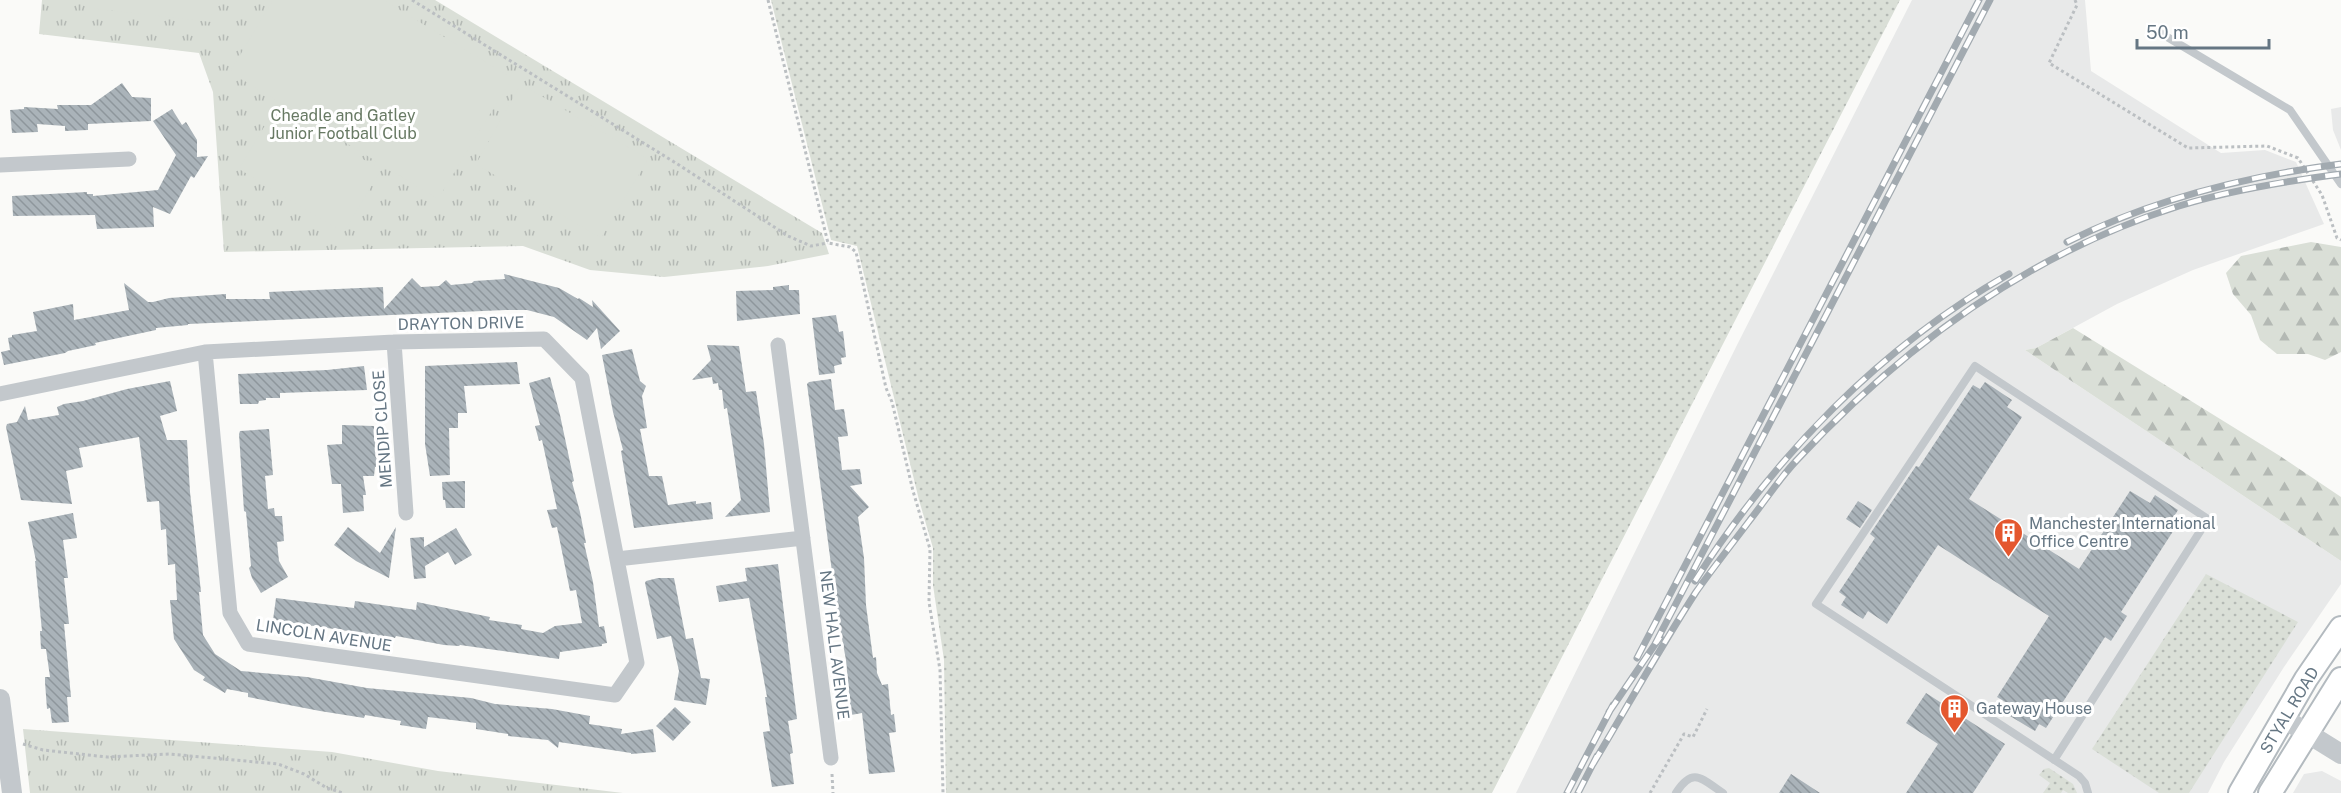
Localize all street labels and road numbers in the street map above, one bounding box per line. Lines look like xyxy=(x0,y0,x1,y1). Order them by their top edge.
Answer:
street label: DRAYTON DRIVE xyxy=(398,313,524,334)
street label: MENDIP CLOSE xyxy=(369,369,396,489)
street label: NEW HALL AVENUE xyxy=(816,569,853,721)
street label: LINCOLN AVENUE xyxy=(255,615,393,656)
street label: STYAL ROAD xyxy=(2256,663,2323,757)

